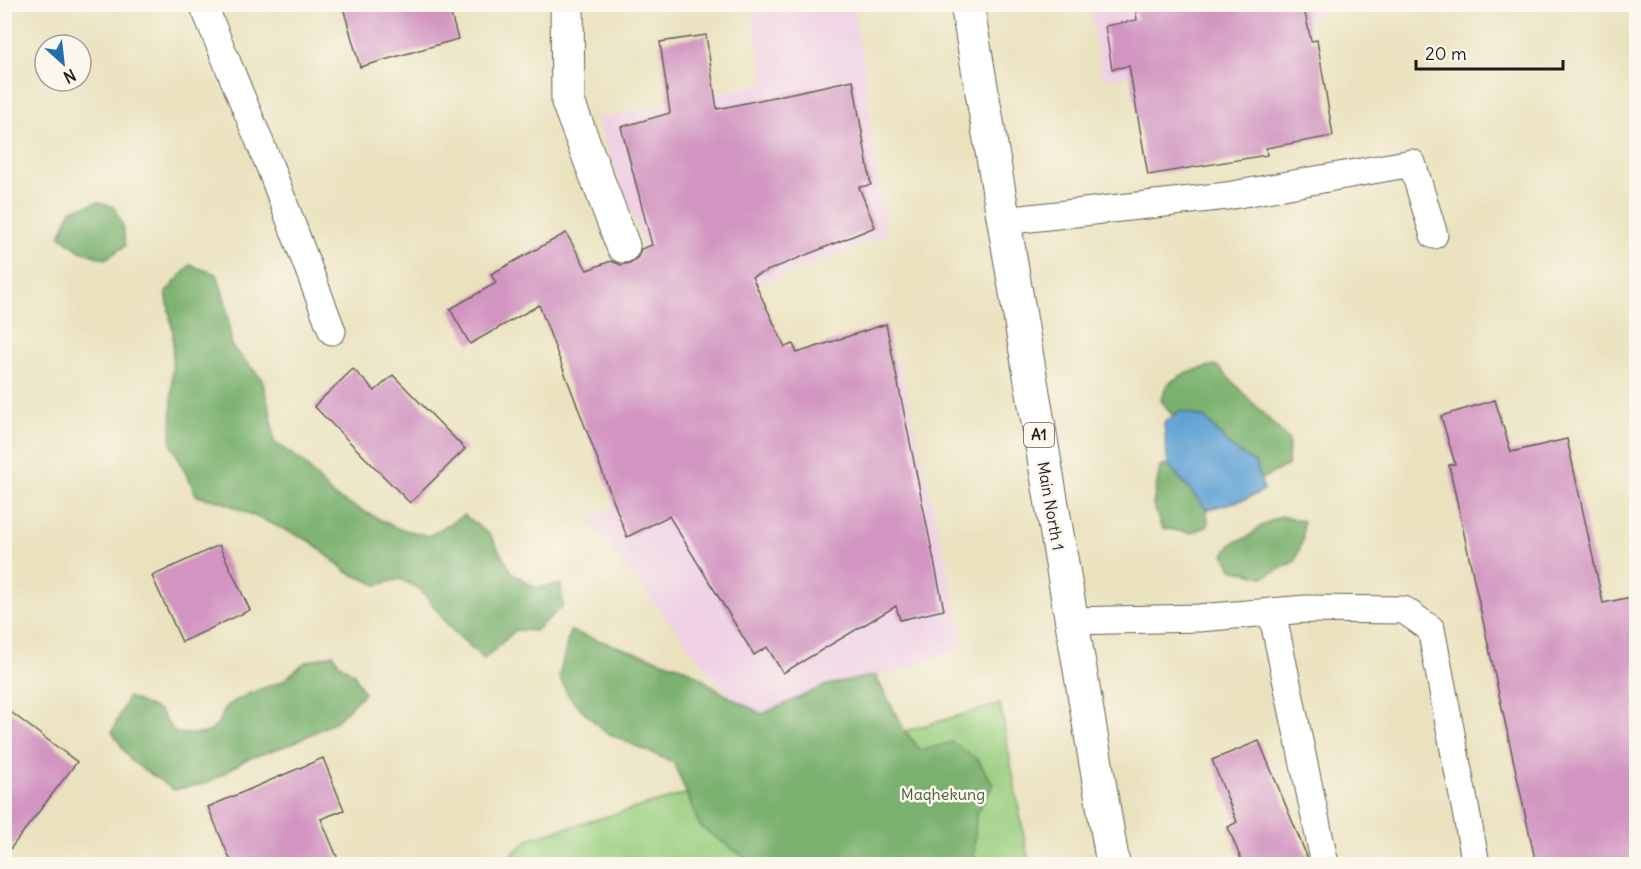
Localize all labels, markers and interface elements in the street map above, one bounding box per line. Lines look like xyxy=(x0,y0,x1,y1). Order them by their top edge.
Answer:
north arrow xyxy=(33,33,93,93)
scale bar xyxy=(1416,33,1563,71)
text: 20 m xyxy=(1425,42,1467,65)
text: N xyxy=(60,65,79,88)
road number: A1 xyxy=(1024,423,1054,447)
street label: Main North 1 xyxy=(1033,460,1069,552)
park label: Maqhekung xyxy=(901,784,985,804)

